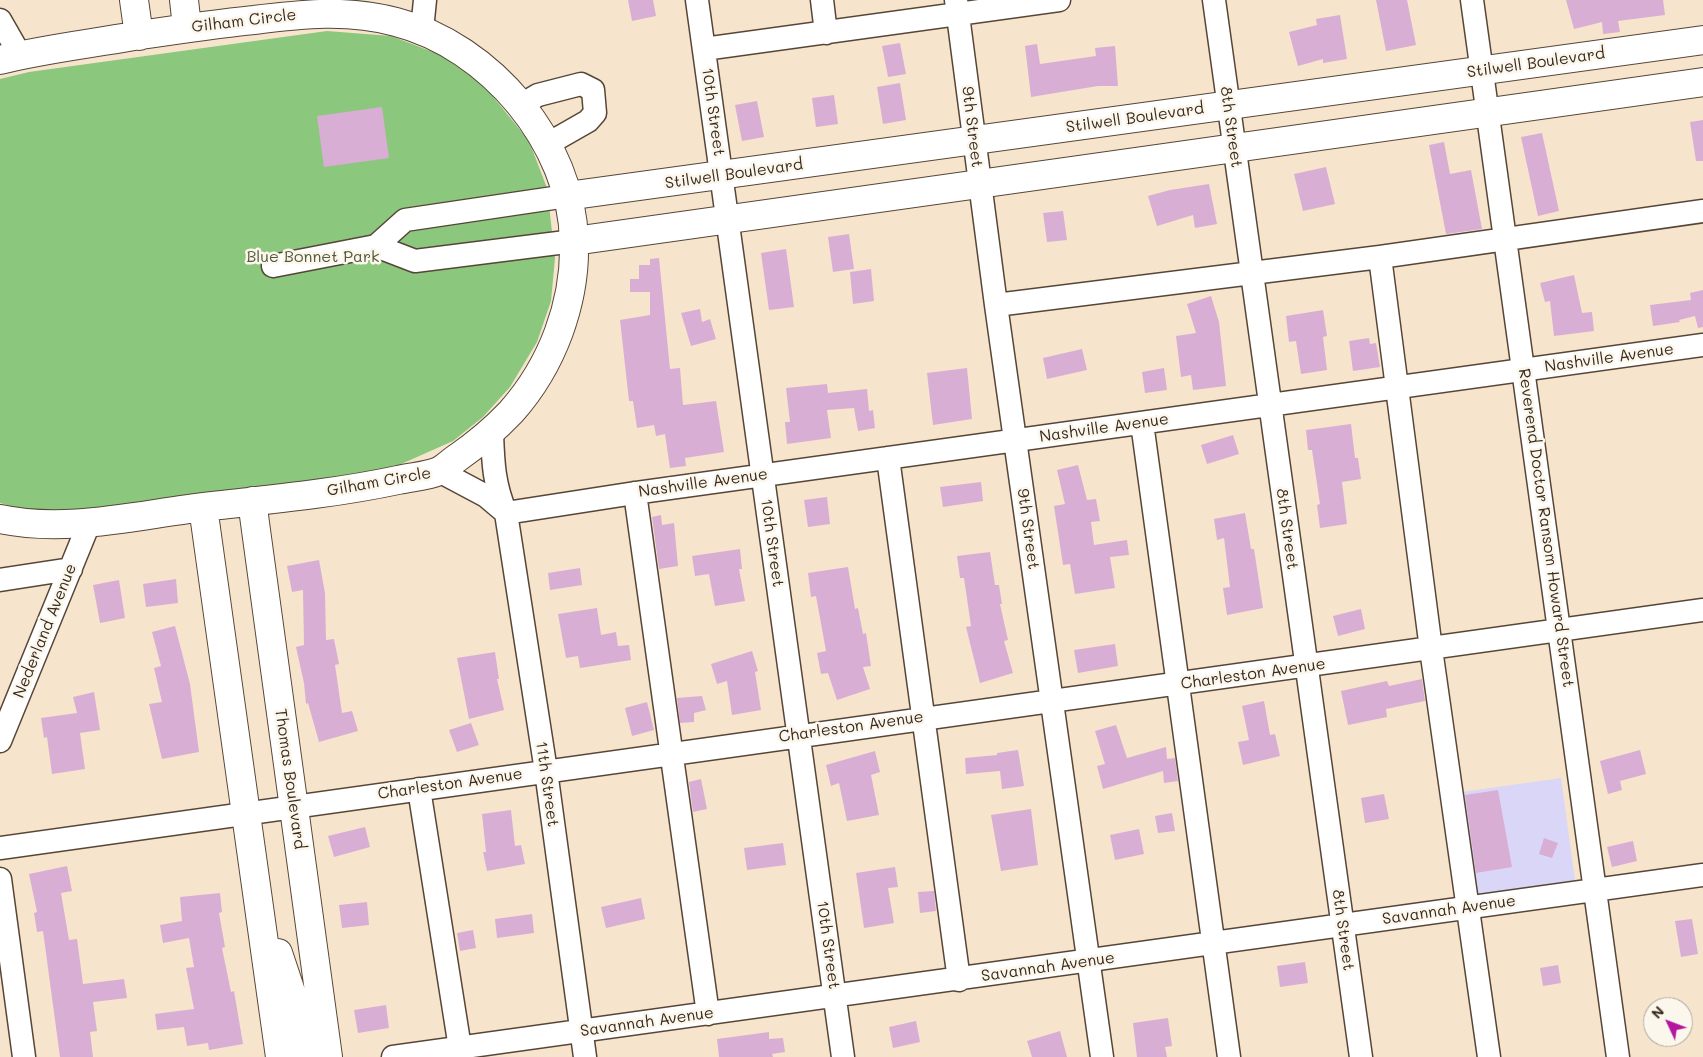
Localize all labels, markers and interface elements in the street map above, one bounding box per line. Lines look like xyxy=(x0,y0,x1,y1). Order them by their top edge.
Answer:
street label: Gilham Circle xyxy=(191,5,297,37)
street label: Stilwell Boulevard xyxy=(1466,44,1606,82)
street label: 10th Street xyxy=(697,67,729,157)
street label: 9th Street xyxy=(958,85,986,169)
street label: 8th Street xyxy=(1216,85,1246,169)
street label: Stilwell Boulevard xyxy=(1065,99,1205,137)
street label: Stilwell Boulevard xyxy=(664,155,804,193)
park label: Blue Bonnet Park xyxy=(246,247,380,267)
street label: Nashville Avenue xyxy=(1543,339,1675,377)
street label: Reverend Doctor Ransom Howard Street xyxy=(1514,367,1578,689)
street label: Nashville Avenue xyxy=(1038,409,1170,447)
street label: Gilham Circle xyxy=(325,463,433,501)
street label: Nashville Avenue xyxy=(637,464,769,502)
street label: 9th Street xyxy=(1013,487,1043,571)
street label: 8th Street xyxy=(1272,487,1302,571)
street label: 10th Street xyxy=(756,498,788,588)
street label: Nederland Avenue xyxy=(9,561,81,701)
street label: Charleston Avenue xyxy=(1179,654,1327,694)
street label: Thomas Boulevard xyxy=(271,707,309,851)
street label: Charleston Avenue xyxy=(777,707,925,747)
street label: 11th Street xyxy=(531,740,563,828)
street label: Charleston Avenue xyxy=(376,764,524,804)
street label: 8th Street xyxy=(1328,888,1358,972)
street label: Savannah Avenue xyxy=(1381,891,1517,929)
street label: 10th Street xyxy=(812,900,844,990)
street label: Savannah Avenue xyxy=(980,948,1116,986)
north arrow xyxy=(1643,997,1693,1047)
text: N xyxy=(1647,1002,1668,1022)
street label: Savannah Avenue xyxy=(579,1003,715,1041)

